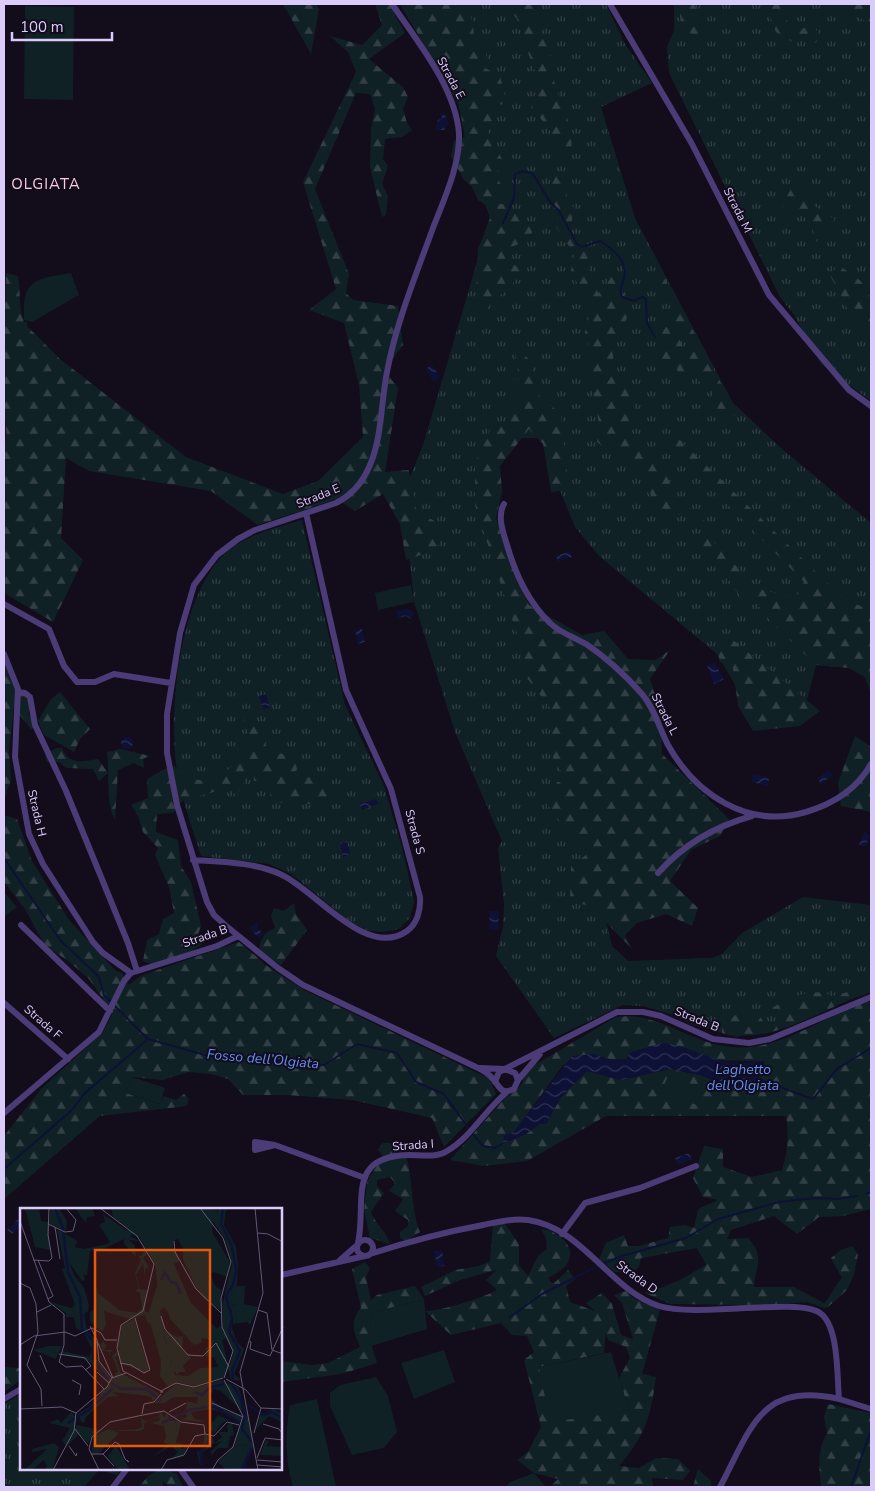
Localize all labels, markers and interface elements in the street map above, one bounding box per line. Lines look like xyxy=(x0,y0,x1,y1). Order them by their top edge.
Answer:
scale bar xyxy=(12,10,112,42)
text: 100 m xyxy=(20,17,64,37)
street label: Strada E xyxy=(433,54,469,102)
district label: OLGIATA xyxy=(11,174,81,194)
street label: Strada M xyxy=(720,185,756,235)
street label: Strada E xyxy=(294,480,342,512)
street label: Strada L xyxy=(648,690,683,738)
street label: Strada H xyxy=(24,788,50,838)
street label: Strada S xyxy=(401,808,429,856)
street label: Strada B xyxy=(180,921,230,951)
street label: Strada F xyxy=(21,1001,66,1043)
street label: Strada B xyxy=(672,1003,722,1035)
water label: Fosso dell’Olgiata xyxy=(206,1045,320,1073)
water label: Laghetto dell'Olgiata xyxy=(707,1060,779,1095)
street label: Strada I xyxy=(392,1136,434,1154)
inset map xyxy=(20,1208,282,1471)
street label: Strada D xyxy=(613,1257,661,1297)

